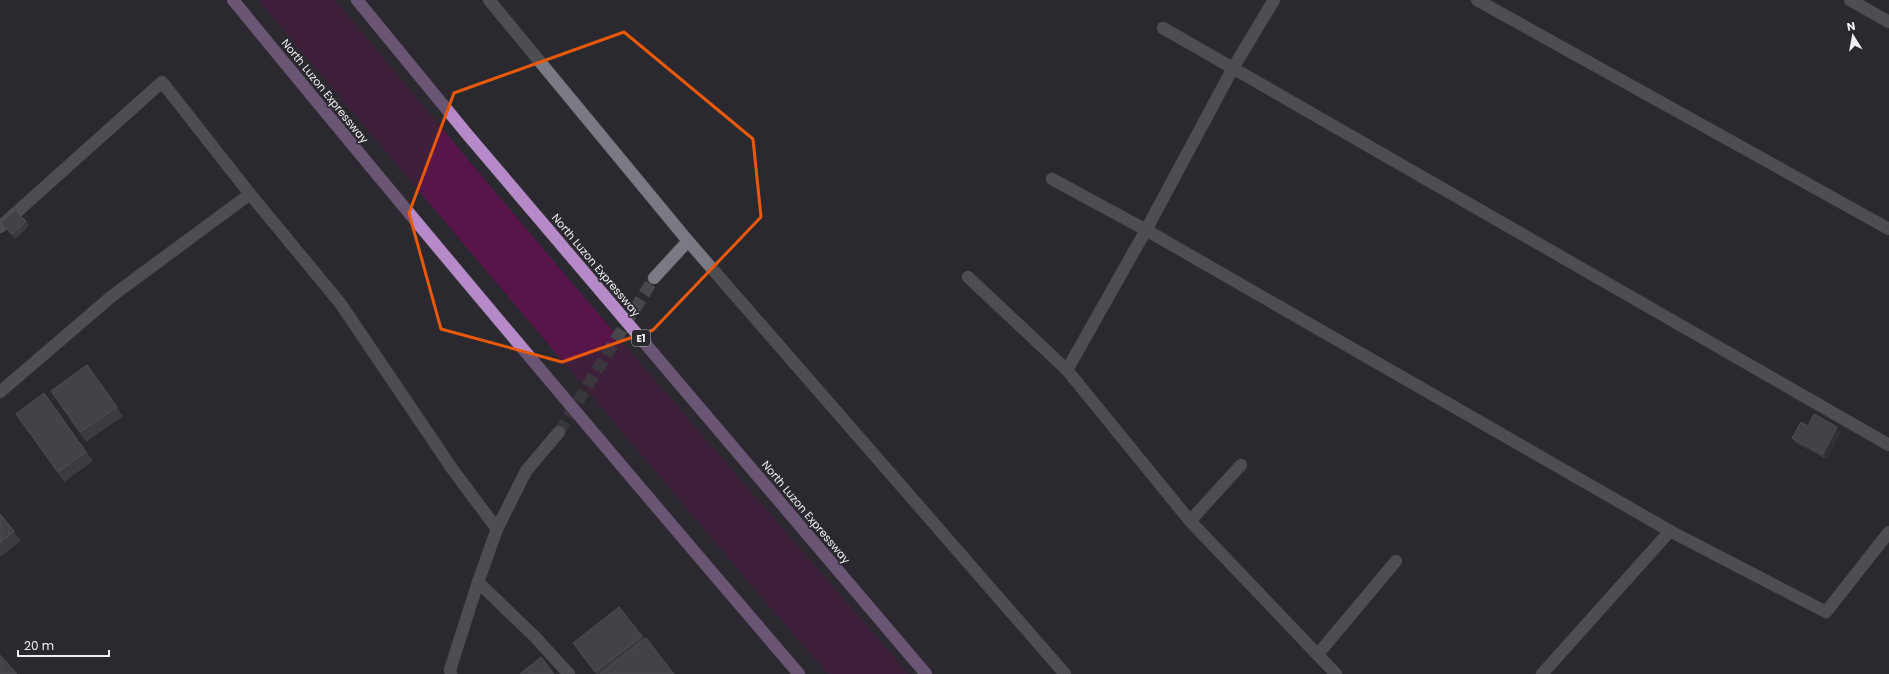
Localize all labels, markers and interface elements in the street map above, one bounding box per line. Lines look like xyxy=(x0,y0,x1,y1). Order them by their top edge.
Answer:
north arrow xyxy=(1833,16,1873,56)
text: N xyxy=(1846,18,1857,35)
street label: North Luzon Expressway xyxy=(278,35,373,147)
street label: North Luzon Expressway xyxy=(548,210,644,321)
road number: E1 xyxy=(632,330,650,346)
street label: North Luzon Expressway xyxy=(758,457,854,568)
scale bar xyxy=(18,632,109,658)
text: 20 m xyxy=(24,637,54,654)

